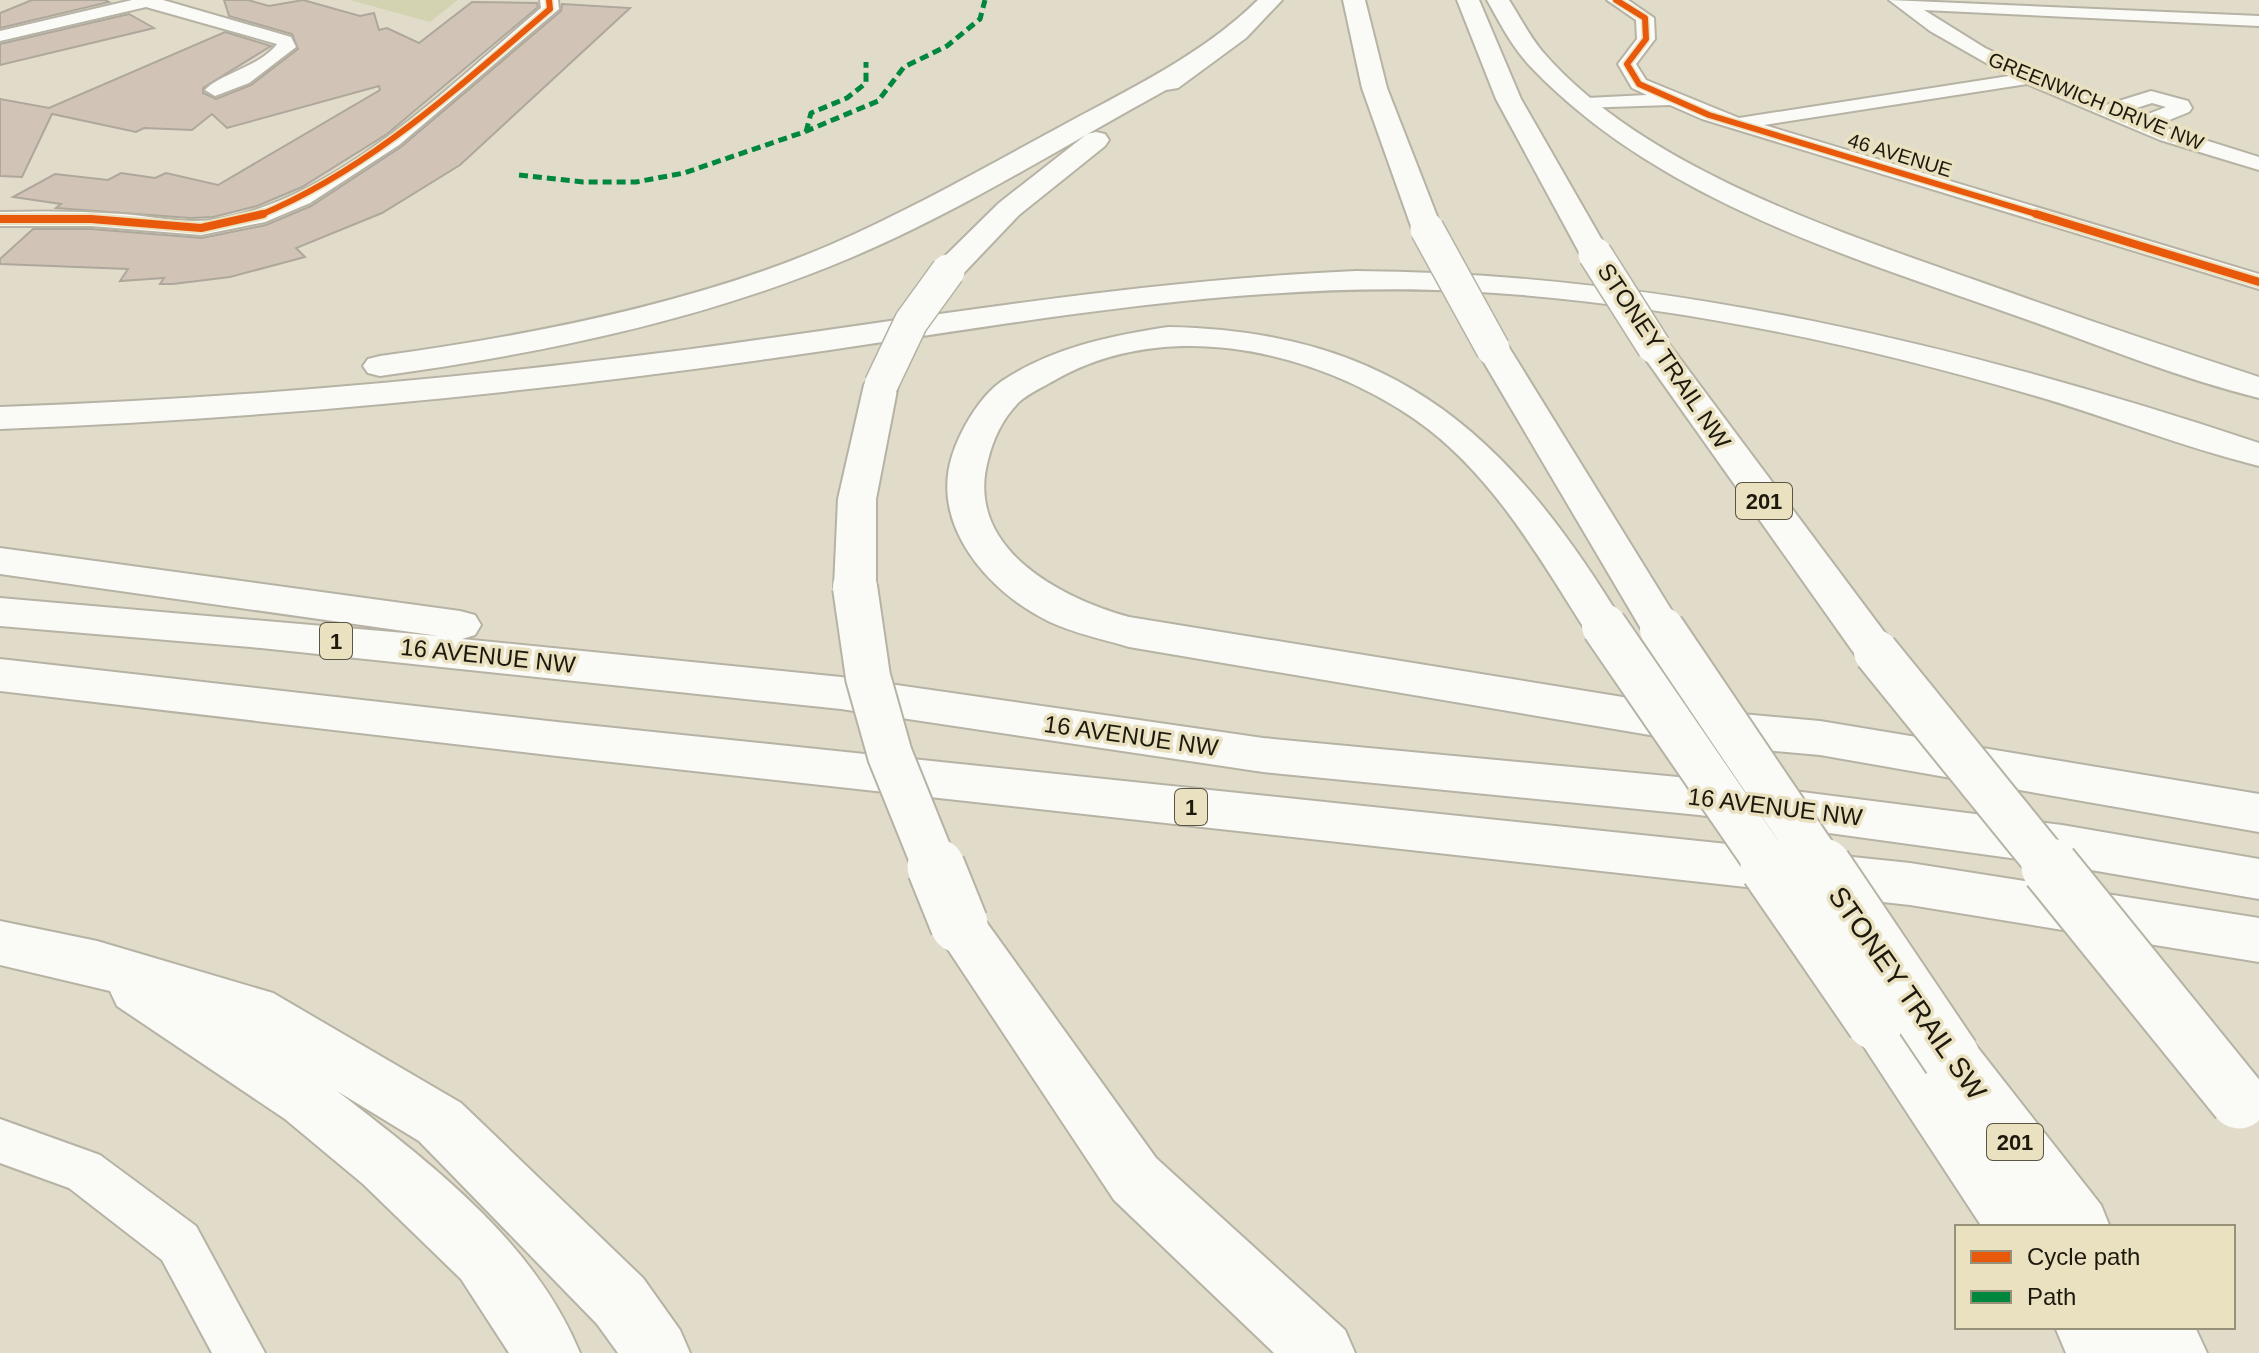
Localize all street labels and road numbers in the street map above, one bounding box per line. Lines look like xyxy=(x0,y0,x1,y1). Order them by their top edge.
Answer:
street label: GREENWICH DRIVE NW xyxy=(1985,48,2207,154)
street label: 46 AVENUE xyxy=(1845,129,1955,181)
street label: STONEY TRAIL NW xyxy=(1592,258,1737,454)
road number: 201 xyxy=(1736,483,1792,519)
road number: 1 xyxy=(320,623,352,659)
street label: 16 AVENUE NW xyxy=(399,633,577,678)
street label: 16 AVENUE NW xyxy=(1042,710,1220,761)
street label: 16 AVENUE NW xyxy=(1686,782,1864,831)
road number: 1 xyxy=(1175,789,1207,825)
street label: STONEY TRAIL SW xyxy=(1822,881,1993,1106)
road number: 201 xyxy=(1987,1124,2043,1160)

